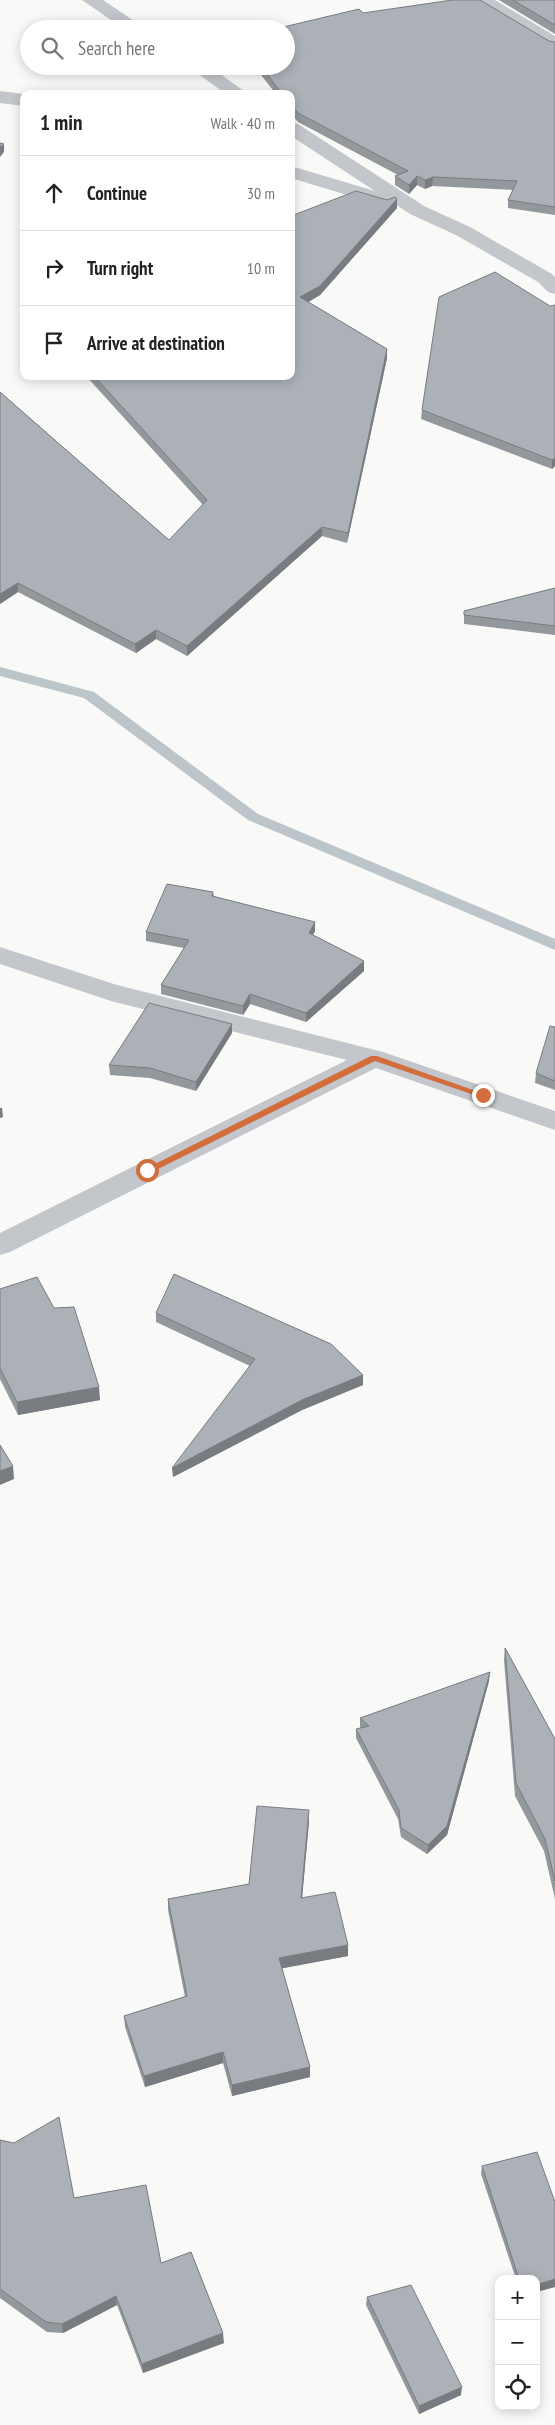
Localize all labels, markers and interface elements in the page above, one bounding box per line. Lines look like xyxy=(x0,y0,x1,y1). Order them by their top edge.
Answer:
search box xyxy=(20,20,295,75)
icon: search xyxy=(38,34,66,62)
text: Search here xyxy=(78,36,155,60)
text: 1 min xyxy=(40,109,82,136)
text: Walk · 40 m xyxy=(210,113,275,133)
icon: ahead xyxy=(40,179,68,207)
text: Continue xyxy=(87,181,147,205)
text: 30 m xyxy=(247,183,275,203)
icon: right xyxy=(40,254,68,282)
text: Turn right xyxy=(87,256,153,280)
text: 10 m xyxy=(247,258,275,278)
icon: arrive xyxy=(40,329,68,357)
text: Arrive at destination xyxy=(87,331,225,355)
route end xyxy=(472,1084,495,1107)
route start xyxy=(136,1159,159,1182)
map controls xyxy=(495,2275,540,2410)
button: + xyxy=(495,2275,540,2320)
button: − xyxy=(495,2320,540,2365)
button: locate xyxy=(495,2365,540,2410)

